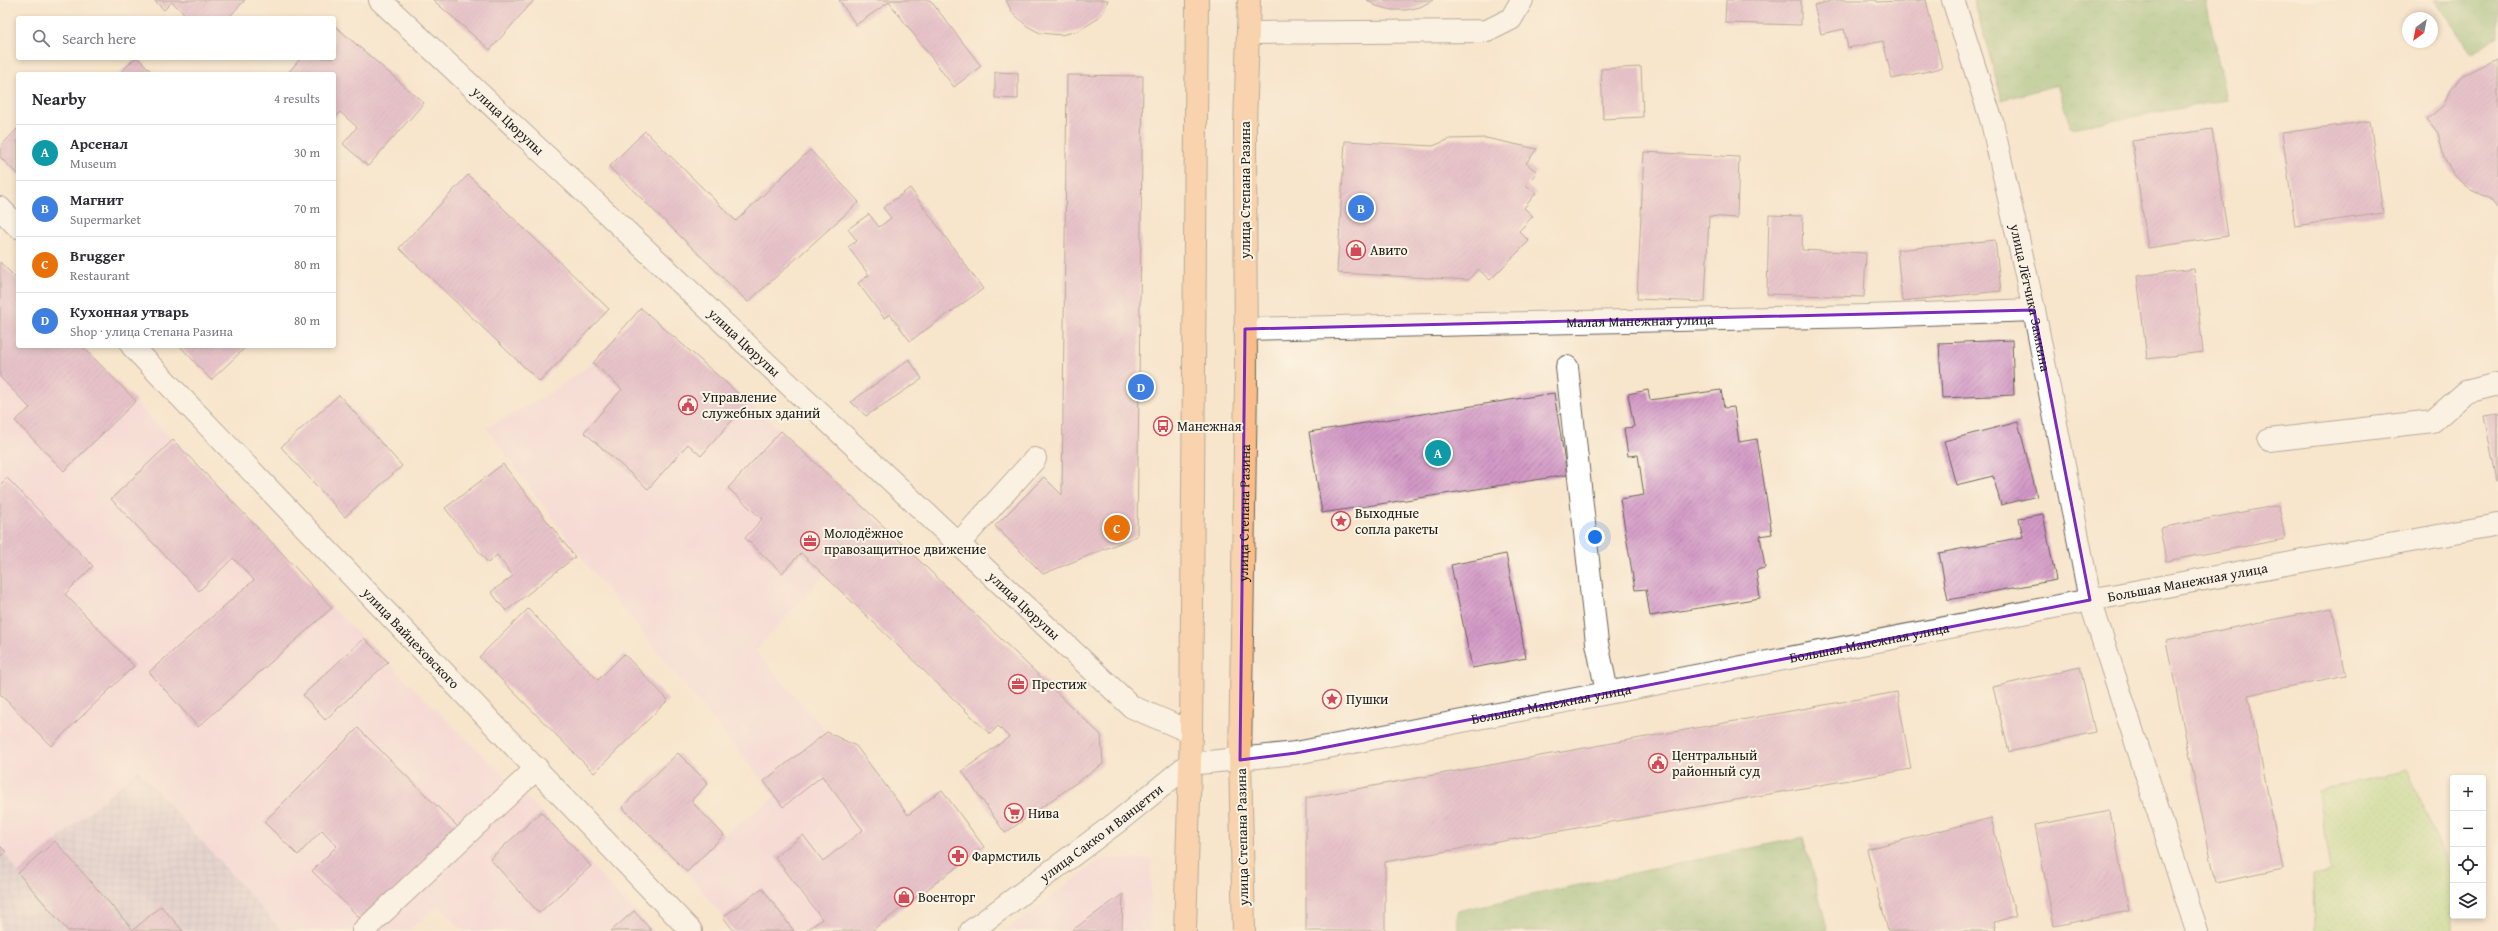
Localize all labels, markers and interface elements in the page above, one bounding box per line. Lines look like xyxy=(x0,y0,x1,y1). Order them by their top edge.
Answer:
north arrow xyxy=(2402,12,2438,48)
search box xyxy=(16,16,336,60)
icon: search xyxy=(30,27,52,49)
text: Search here xyxy=(62,28,136,49)
street label: улица Цюрупы xyxy=(467,81,549,160)
text: Nearby xyxy=(32,86,86,111)
text: 4 results xyxy=(274,89,320,108)
street label: улица Степана Разина xyxy=(1235,121,1255,260)
text: Арсенал xyxy=(70,133,128,154)
text: A xyxy=(41,143,49,162)
text: 30 m xyxy=(294,143,320,162)
text: Museum xyxy=(70,154,117,173)
text: Магнит xyxy=(70,189,124,210)
pin: B xyxy=(1348,193,1374,223)
text: B xyxy=(41,199,49,218)
text: 70 m xyxy=(294,199,320,218)
text: Supermarket xyxy=(70,210,141,229)
street label: улица Лётчика Замкина xyxy=(2005,221,2056,374)
shop icon: Авито xyxy=(1345,239,1367,261)
place label: Авито xyxy=(1370,240,1408,260)
text: Brugger xyxy=(70,245,125,266)
text: C xyxy=(41,255,49,274)
text: 80 m xyxy=(294,255,320,274)
text: Restaurant xyxy=(70,266,130,285)
text: Кухонная утварь xyxy=(70,301,189,322)
street label: улица Цюрупы xyxy=(703,303,785,382)
street label: Малая Манежная улица xyxy=(1566,309,1714,332)
text: D xyxy=(41,311,49,330)
text: 80 m xyxy=(294,311,320,330)
text: Shop · улица Степана Разина xyxy=(70,322,233,341)
pin: D xyxy=(1128,372,1154,402)
place label: Управление служебных зданий xyxy=(702,387,820,423)
public building icon: Управление служебных зданий xyxy=(677,394,699,416)
bus stop icon: Манежная xyxy=(1152,415,1174,437)
place label: Манежная xyxy=(1177,416,1241,436)
pin: A xyxy=(1425,438,1451,468)
street label: улица Степана Разина xyxy=(1233,444,1255,583)
place label: Выходные сопла ракеты xyxy=(1355,503,1439,539)
place icon: Выходные сопла ракеты xyxy=(1330,510,1352,532)
pin: C xyxy=(1104,513,1130,543)
place label: Молодёжное правозащитное движение xyxy=(824,523,987,559)
your location xyxy=(1585,527,1605,547)
office icon: Молодёжное правозащитное движение xyxy=(799,530,821,552)
street label: Большая Манежная улица xyxy=(2106,558,2270,607)
street label: улица Цюрупы xyxy=(983,566,1065,645)
street label: улица Вайцеховского xyxy=(357,582,464,693)
street label: Большая Манежная улица xyxy=(1788,617,1951,668)
office icon: Престиж xyxy=(1007,673,1029,695)
place label: Престиж xyxy=(1032,674,1087,694)
street label: Большая Манежная улица xyxy=(1469,679,1633,729)
place icon: Пушки xyxy=(1321,688,1343,710)
place label: Пушки xyxy=(1346,689,1388,709)
place label: Центральный районный суд xyxy=(1672,745,1760,781)
public building icon: Центральный районный суд xyxy=(1647,752,1669,774)
street label: улица Степана Разина xyxy=(1231,768,1253,907)
map controls xyxy=(2450,775,2486,919)
button: + xyxy=(2450,775,2486,811)
street label: улица Сакко и Ванцетти xyxy=(1035,779,1167,887)
supermarket icon: Нива xyxy=(1003,802,1025,824)
place label: Нива xyxy=(1028,803,1059,823)
button: − xyxy=(2450,811,2486,847)
pharmacy icon: Фармстиль xyxy=(947,845,969,867)
place label: Фармстиль xyxy=(972,846,1041,866)
button: locate xyxy=(2450,847,2486,883)
button: layers xyxy=(2450,883,2486,919)
shop icon: Военторг xyxy=(893,886,915,908)
place label: Военторг xyxy=(918,887,975,907)

